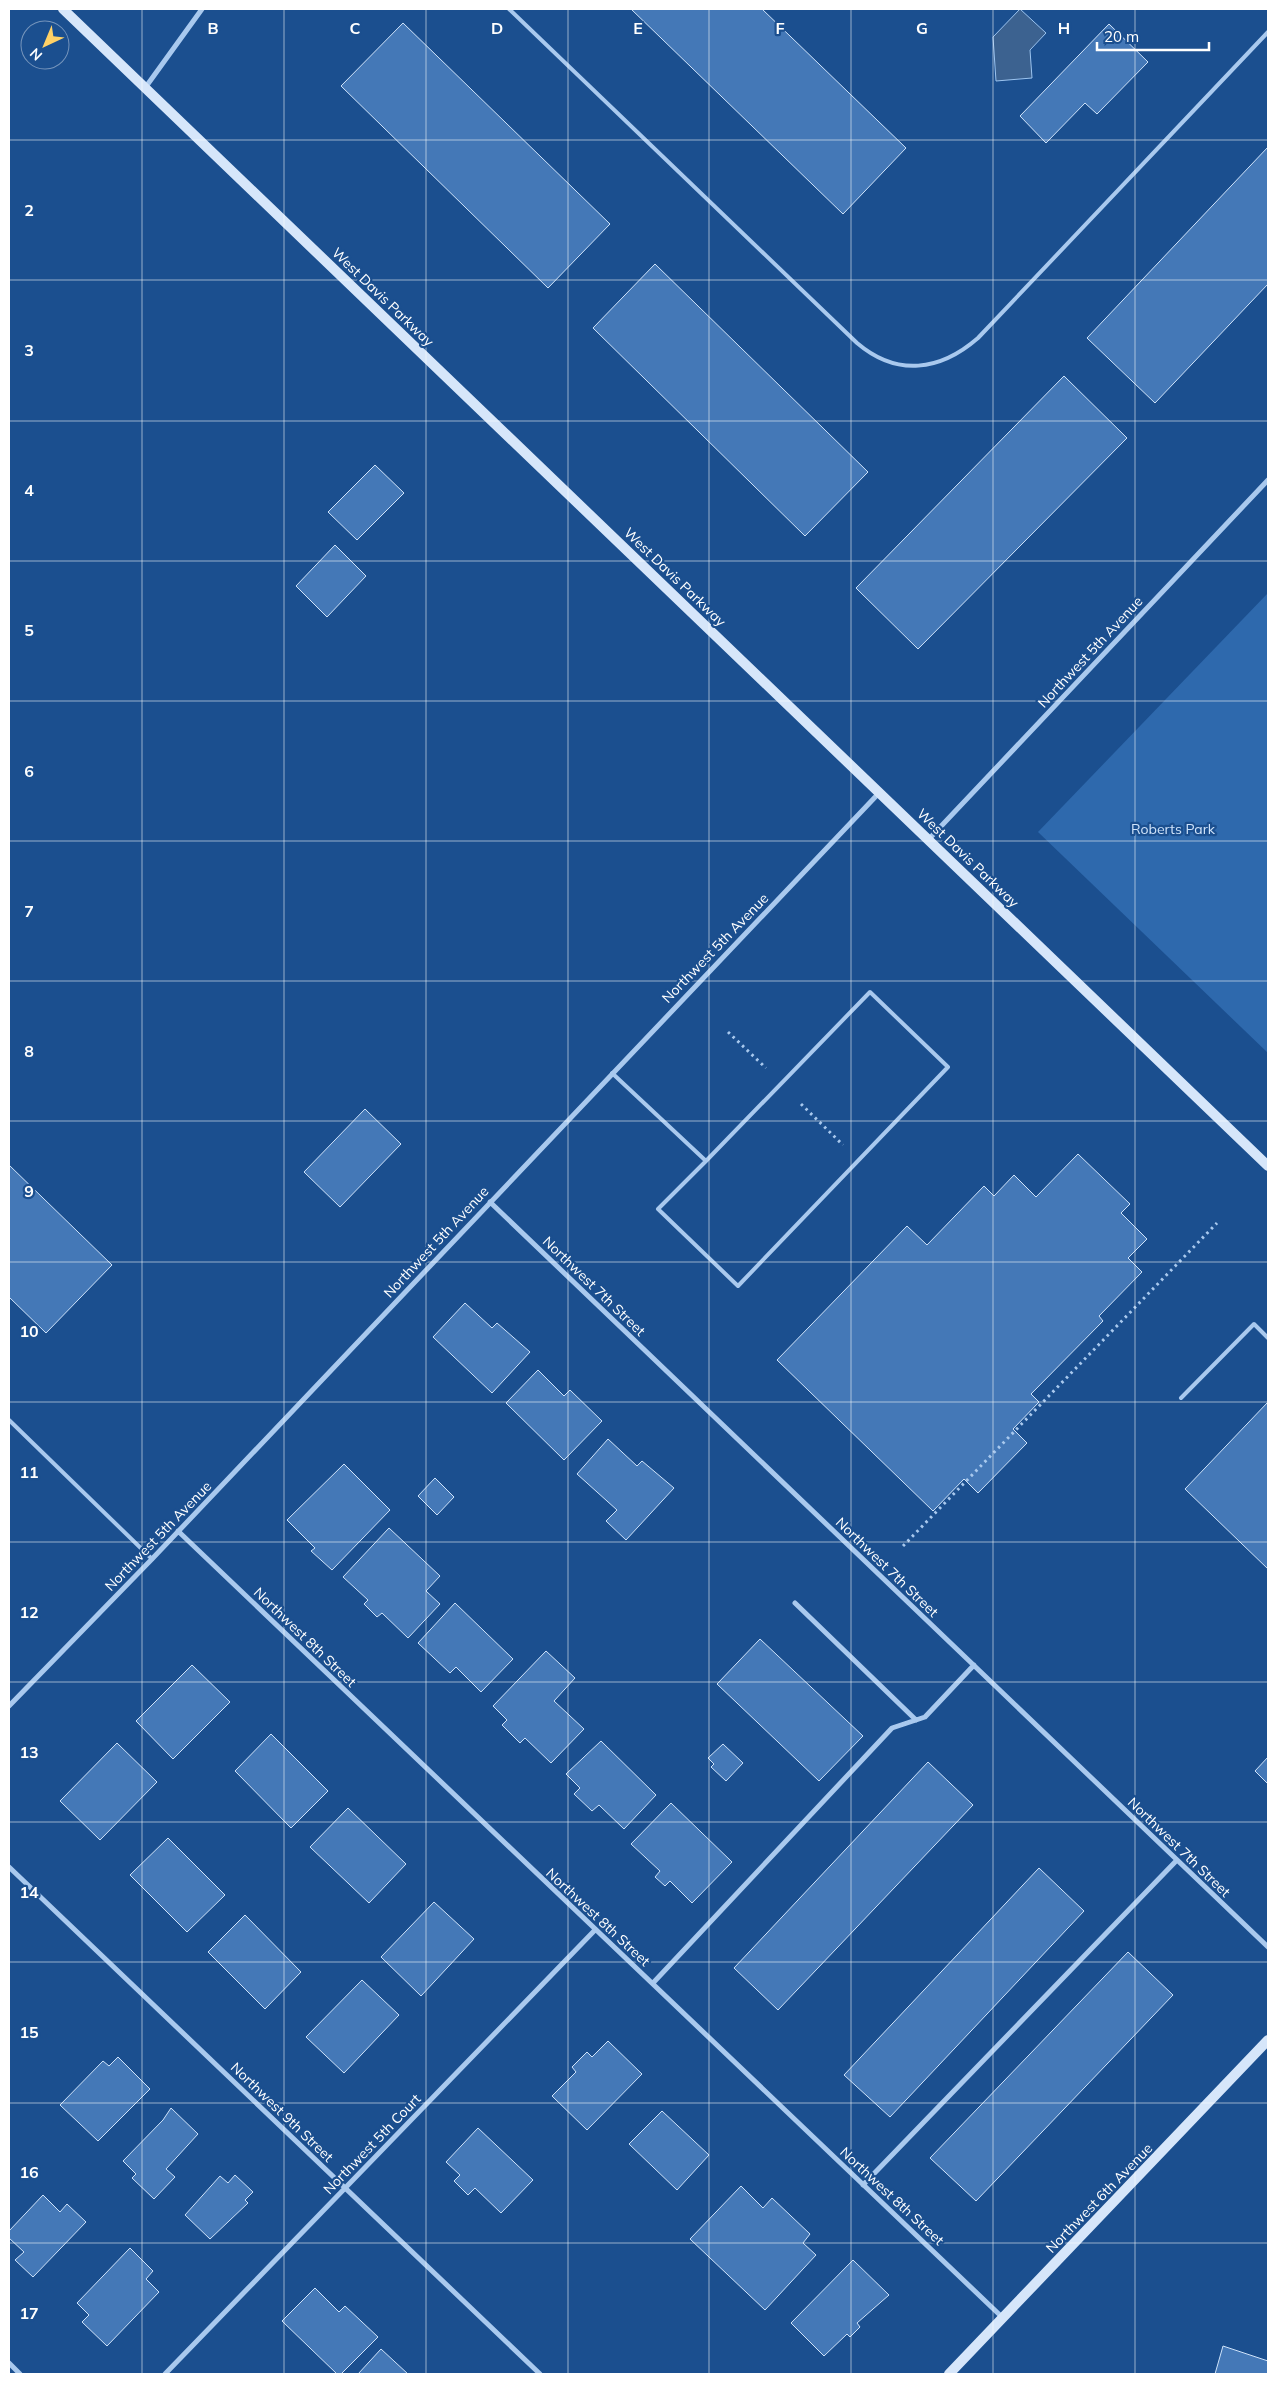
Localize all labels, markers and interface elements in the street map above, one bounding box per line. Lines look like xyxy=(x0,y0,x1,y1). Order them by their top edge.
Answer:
text: B xyxy=(207,18,219,38)
text: C xyxy=(350,18,361,38)
text: D xyxy=(491,18,503,38)
text: E xyxy=(633,18,643,38)
text: F xyxy=(775,18,785,38)
text: G xyxy=(916,18,928,38)
text: H xyxy=(1058,18,1070,38)
north arrow xyxy=(20,20,70,70)
scale bar xyxy=(1097,20,1210,52)
text: 20 m xyxy=(1104,27,1139,46)
text: N xyxy=(26,44,46,64)
text: 2 xyxy=(24,200,34,220)
street label: West Davis Parkway xyxy=(328,244,438,351)
text: 3 xyxy=(24,340,34,360)
text: 4 xyxy=(24,480,34,500)
street label: West Davis Parkway xyxy=(620,524,730,631)
street label: Northwest 5th Avenue xyxy=(1034,592,1146,712)
text: 5 xyxy=(24,620,34,640)
text: 6 xyxy=(24,761,34,781)
street label: West Davis Parkway xyxy=(913,805,1023,912)
park label: Roberts Park xyxy=(1131,820,1216,838)
street label: Northwest 5th Avenue xyxy=(658,889,772,1007)
text: 7 xyxy=(24,901,34,921)
text: 8 xyxy=(24,1041,34,1061)
text: 9 xyxy=(24,1181,34,1201)
street label: Northwest 5th Avenue xyxy=(380,1182,492,1302)
street label: Northwest 7th Street xyxy=(539,1232,649,1340)
text: 10 xyxy=(19,1321,39,1341)
text: 11 xyxy=(19,1462,39,1482)
street label: Northwest 5th Avenue xyxy=(101,1477,215,1595)
street label: Northwest 7th Street xyxy=(832,1513,942,1621)
street label: Northwest 8th Street xyxy=(250,1583,360,1691)
text: 12 xyxy=(19,1602,39,1622)
text: 13 xyxy=(19,1742,39,1762)
street label: Northwest 7th Street xyxy=(1124,1793,1234,1901)
street label: Northwest 8th Street xyxy=(542,1864,654,1970)
text: 14 xyxy=(19,1882,39,1902)
text: 15 xyxy=(19,2022,39,2042)
street label: Northwest 9th Street xyxy=(227,2058,337,2166)
street label: Northwest 5th Court xyxy=(319,2090,425,2198)
street label: Northwest 6th Avenue xyxy=(1042,2139,1156,2257)
street label: Northwest 8th Street xyxy=(836,2143,948,2249)
text: 16 xyxy=(19,2162,39,2182)
text: 17 xyxy=(19,2303,39,2323)

